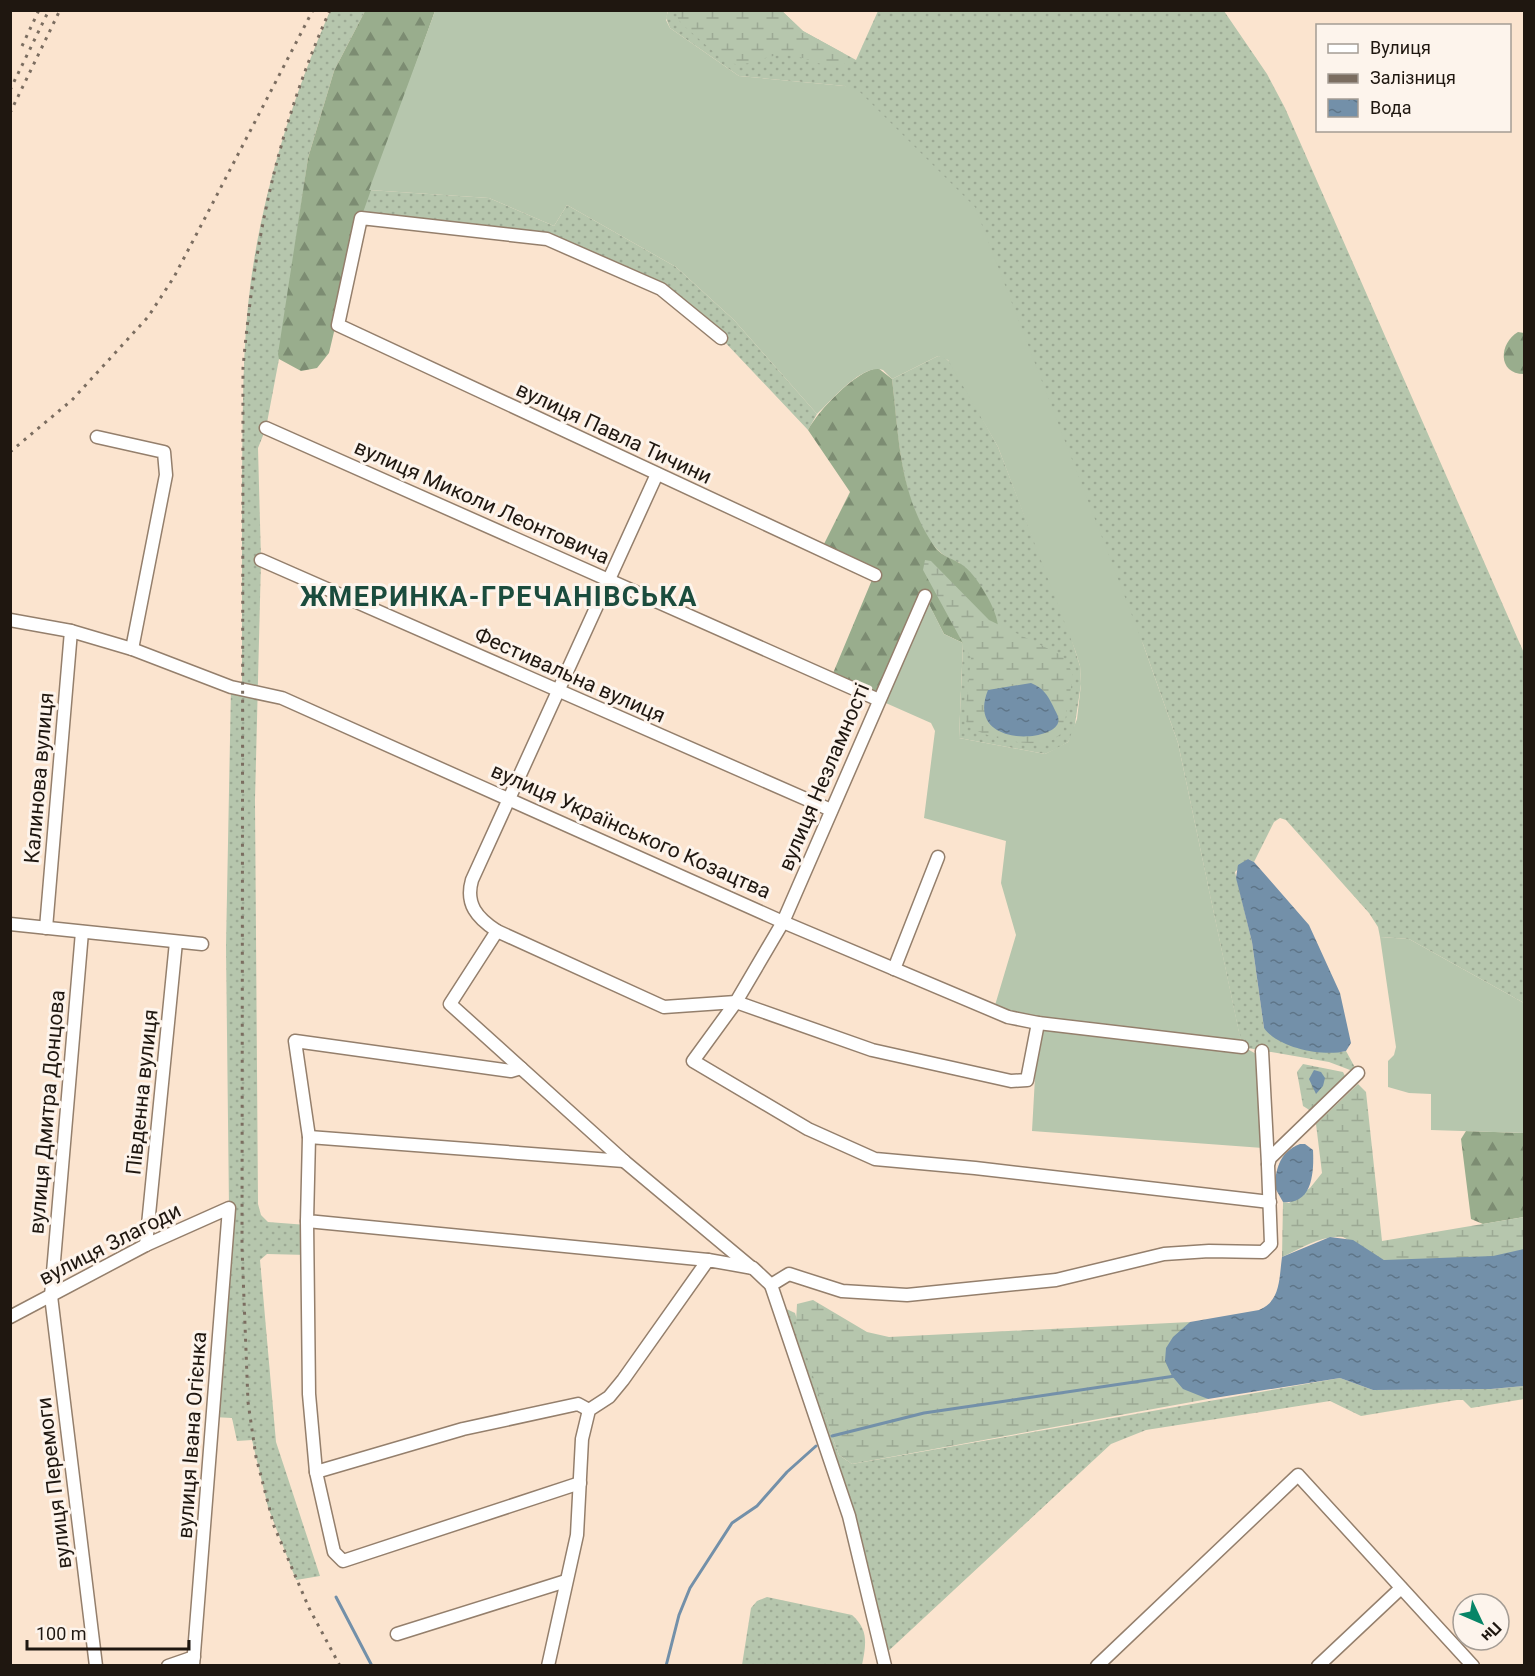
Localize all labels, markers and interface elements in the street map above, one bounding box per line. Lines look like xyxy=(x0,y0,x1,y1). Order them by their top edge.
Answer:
legend xyxy=(1316,24,1511,132)
text: Вулиця xyxy=(1370,37,1431,58)
text: Залізниця xyxy=(1370,67,1456,88)
text: Вода xyxy=(1370,97,1412,118)
street label: вулиця Павла Тичини xyxy=(512,377,716,489)
street label: вулиця Миколи Леонтовича xyxy=(351,435,613,569)
district label: ЖМЕРИНКА-ГРЕЧАНІВСЬКА xyxy=(300,581,698,613)
street label: Фестивальна вулиця xyxy=(471,622,669,728)
street label: вулиця Незламності xyxy=(774,680,874,874)
street label: Калинова вулиця xyxy=(20,691,58,865)
street label: вулиця Українського Козацтва xyxy=(488,758,774,904)
street label: вулиця Дмитра Донцова xyxy=(24,989,70,1235)
street label: Південна вулиця xyxy=(121,1008,163,1176)
street label: вулиця Злагоди xyxy=(35,1198,185,1290)
street label: вулиця Івана Огієнка xyxy=(173,1331,211,1539)
street label: вулиця Перемоги xyxy=(32,1396,76,1570)
north arrow xyxy=(1451,1592,1511,1652)
scale bar xyxy=(27,1613,189,1651)
text: Пн xyxy=(1478,1618,1505,1646)
text: 100 m xyxy=(36,1623,87,1644)

